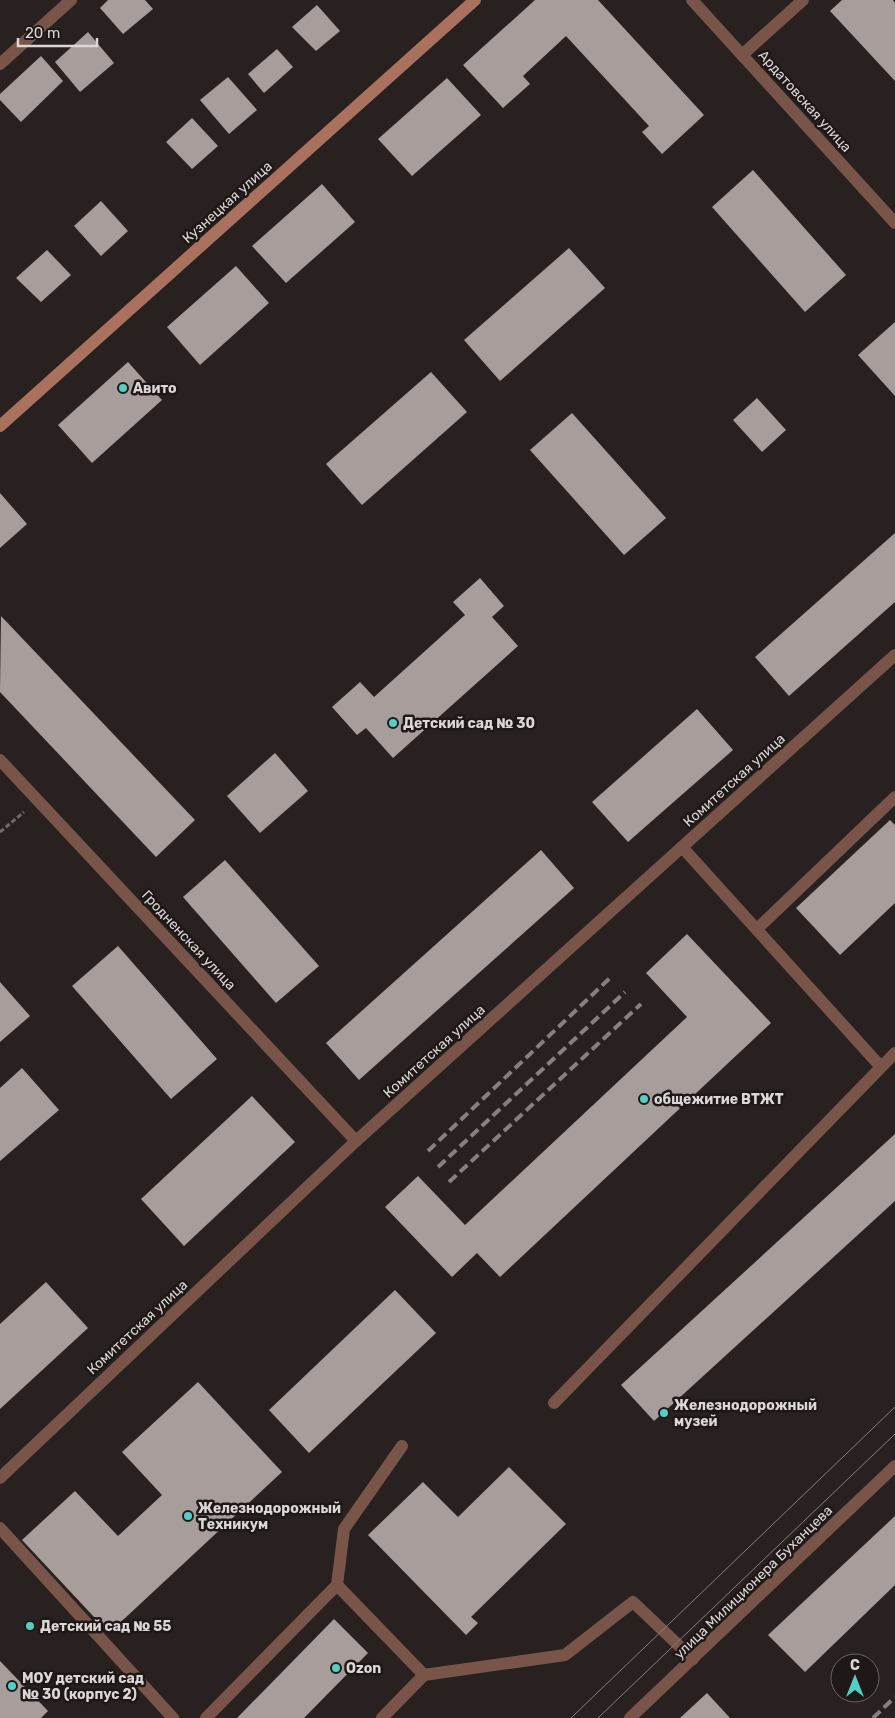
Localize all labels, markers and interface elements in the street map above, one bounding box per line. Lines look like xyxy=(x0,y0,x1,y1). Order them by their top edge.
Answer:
scale bar xyxy=(18,15,96,47)
text: 20 m xyxy=(25,24,60,42)
street label: Ардатовская улица xyxy=(754,47,855,156)
street label: Кузнецкая улица xyxy=(179,158,276,247)
place label: Авито xyxy=(133,380,177,397)
marker: Авито xyxy=(117,382,129,394)
place label: Детский сад № 30 xyxy=(403,715,535,732)
marker: Детский сад № 30 xyxy=(387,717,399,729)
street label: Комитетская улица xyxy=(680,730,789,831)
street label: Гродненская улица xyxy=(138,887,239,994)
street label: Комитетская улица xyxy=(380,1001,489,1102)
place label: общежитие ВТЖТ xyxy=(654,1091,784,1108)
marker: общежитие ВТЖТ xyxy=(638,1093,650,1105)
street label: Комитетская улица xyxy=(84,1276,191,1378)
place label: Железнодорожный музей xyxy=(674,1397,817,1430)
marker: Железнодорожный музей xyxy=(658,1407,670,1419)
place label: Железнодорожный Техникум xyxy=(198,1500,341,1533)
street label: улица Милиционера Буханцева xyxy=(671,1502,836,1663)
marker: Железнодорожный Техникум xyxy=(182,1510,194,1522)
place label: Детский сад № 55 xyxy=(40,1618,171,1635)
marker: Детский сад № 55 xyxy=(24,1620,36,1632)
north arrow xyxy=(830,1653,880,1703)
text: С xyxy=(850,1657,860,1674)
place label: Ozon xyxy=(346,1660,381,1677)
marker: Ozon xyxy=(330,1662,342,1674)
place label: МОУ детский сад № 30 (корпус 2) xyxy=(22,1670,144,1703)
marker: МОУ детский сад № 30 (корпус 2) xyxy=(6,1680,18,1692)

